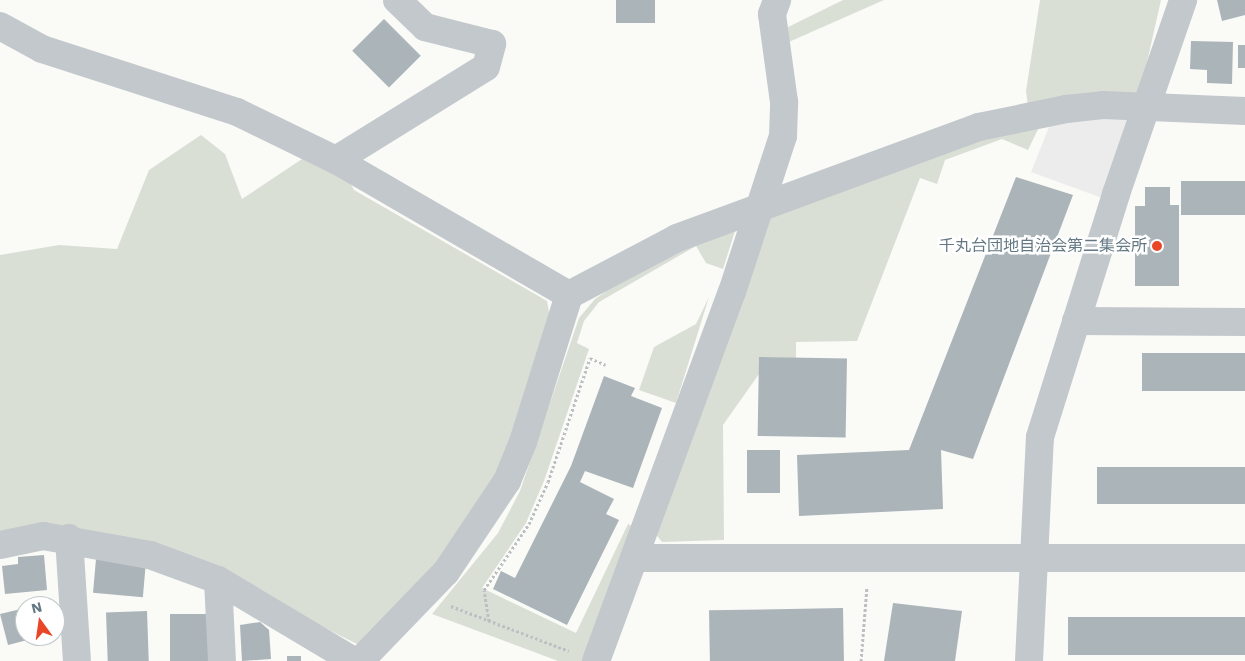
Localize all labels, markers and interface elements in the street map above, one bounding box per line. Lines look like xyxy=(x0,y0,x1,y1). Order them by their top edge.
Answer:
place label: 千丸台団地自治会第二集会所 xyxy=(939,236,1147,256)
marker: 千丸台団地自治会第二集会所 xyxy=(1151,240,1163,252)
north arrow xyxy=(15,596,65,646)
text: N xyxy=(30,598,44,616)

